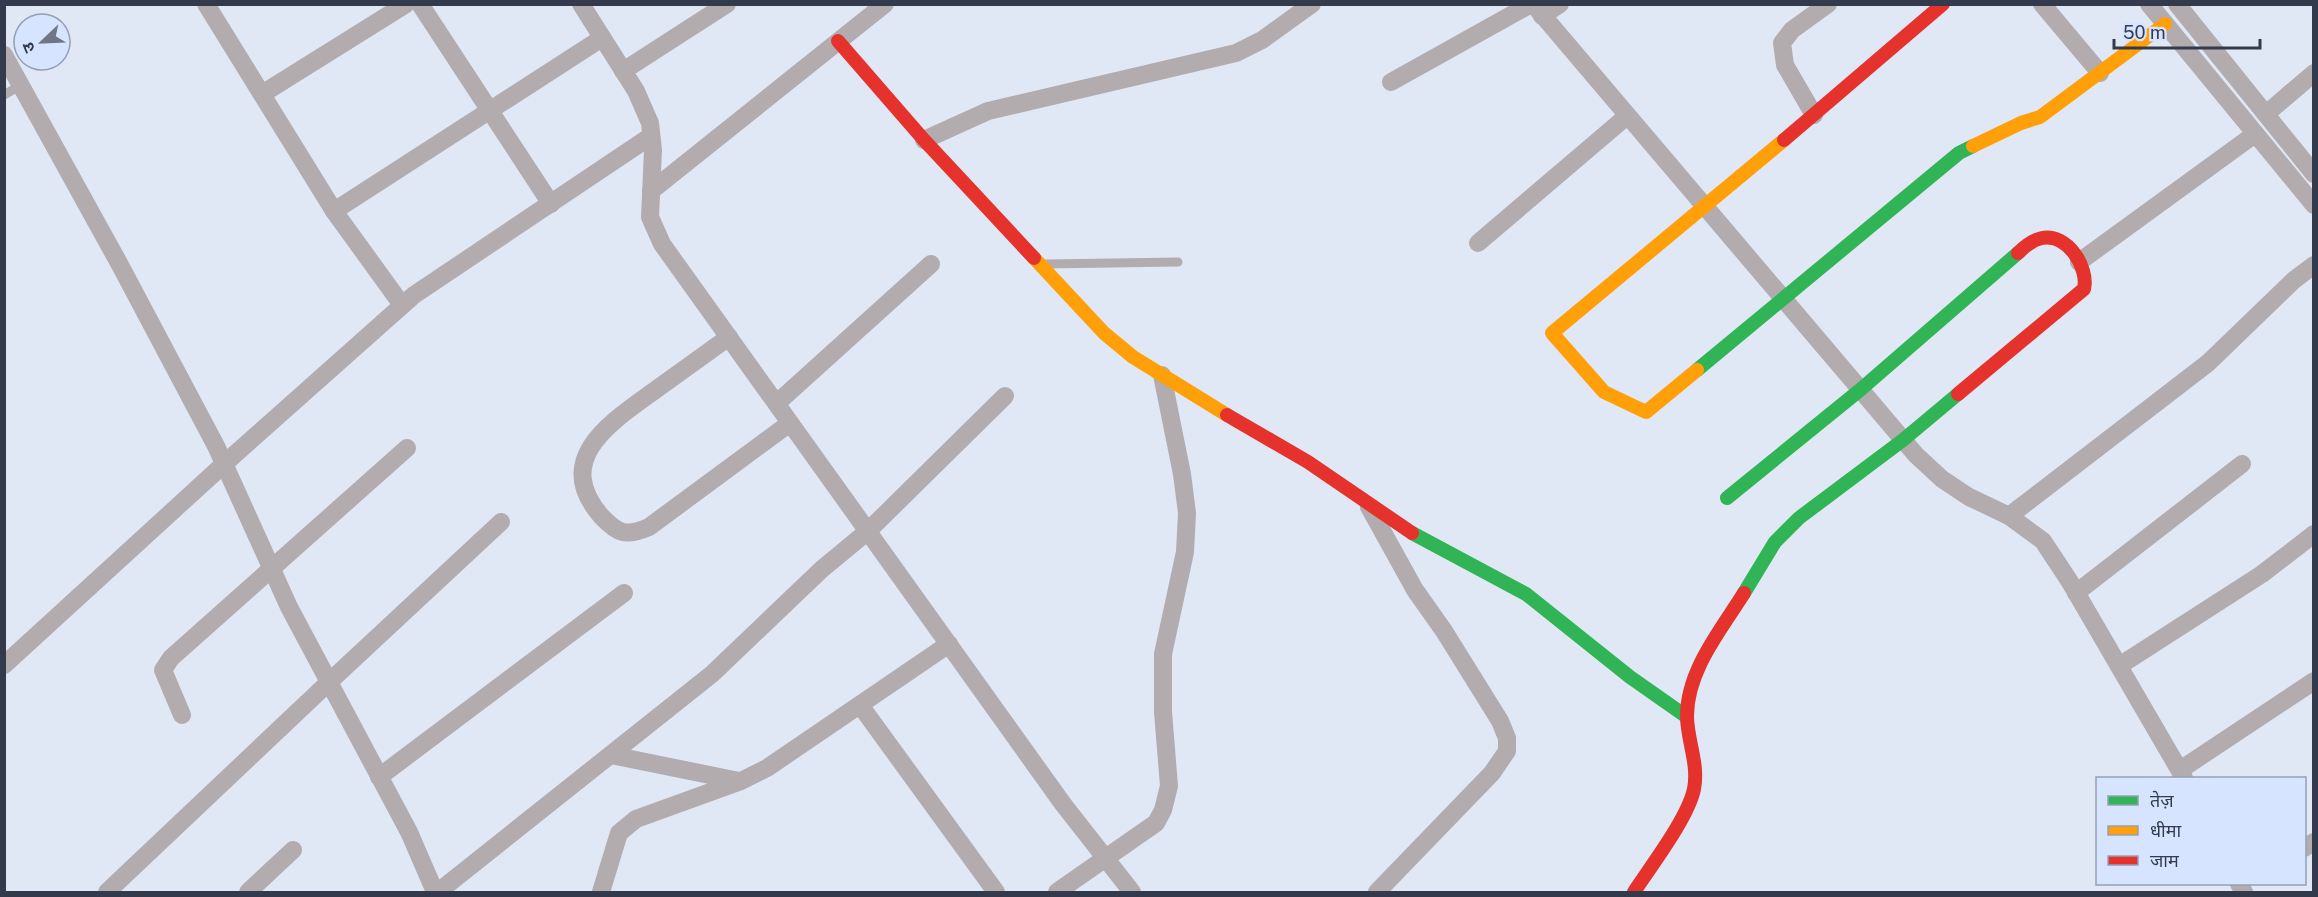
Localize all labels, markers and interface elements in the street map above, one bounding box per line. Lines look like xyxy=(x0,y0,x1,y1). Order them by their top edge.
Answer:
north arrow xyxy=(12,12,72,72)
scale bar xyxy=(2114,12,2260,50)
text: 50 m xyxy=(2123,22,2166,43)
text: उ xyxy=(18,39,39,56)
legend xyxy=(2096,777,2306,885)
text: तेज़ xyxy=(2150,790,2174,811)
text: धीमा xyxy=(2150,820,2181,841)
text: जाम xyxy=(2150,850,2180,871)

